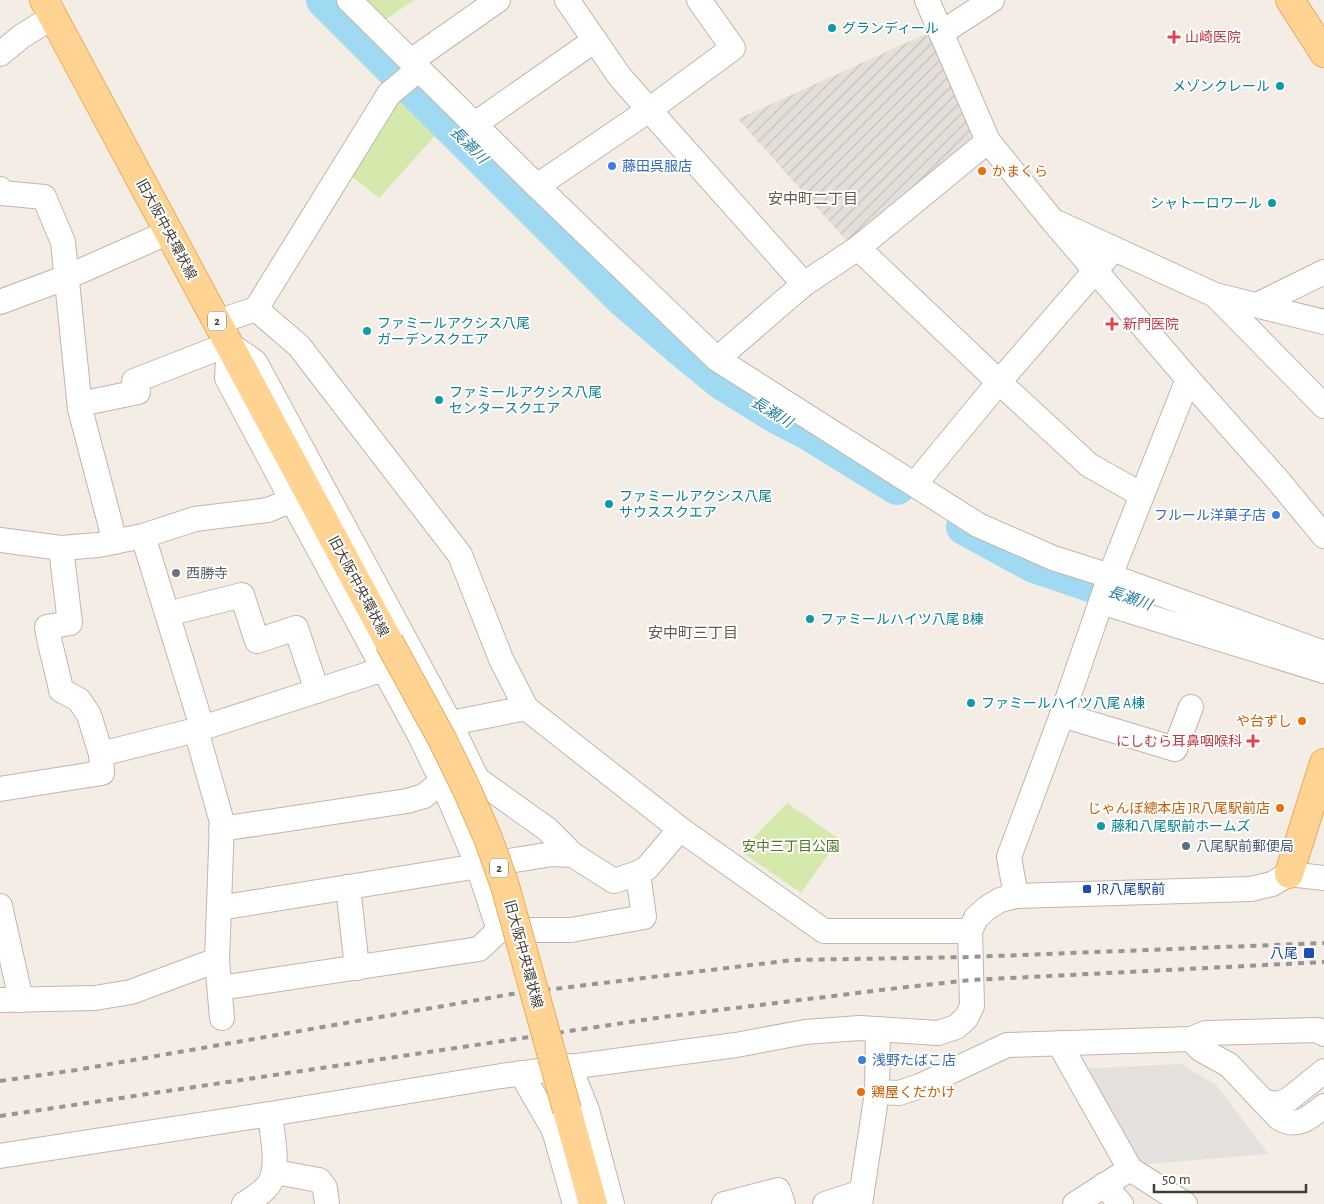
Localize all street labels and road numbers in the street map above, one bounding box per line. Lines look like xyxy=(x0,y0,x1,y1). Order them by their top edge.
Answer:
street label: 旧大阪中央環状線 xyxy=(134,176,200,282)
road number: 2 xyxy=(208,312,226,331)
street label: 旧大阪中央環状線 xyxy=(326,533,392,639)
road number: 2 xyxy=(490,858,508,878)
street label: 旧大阪中央環状線 xyxy=(502,898,546,1010)

